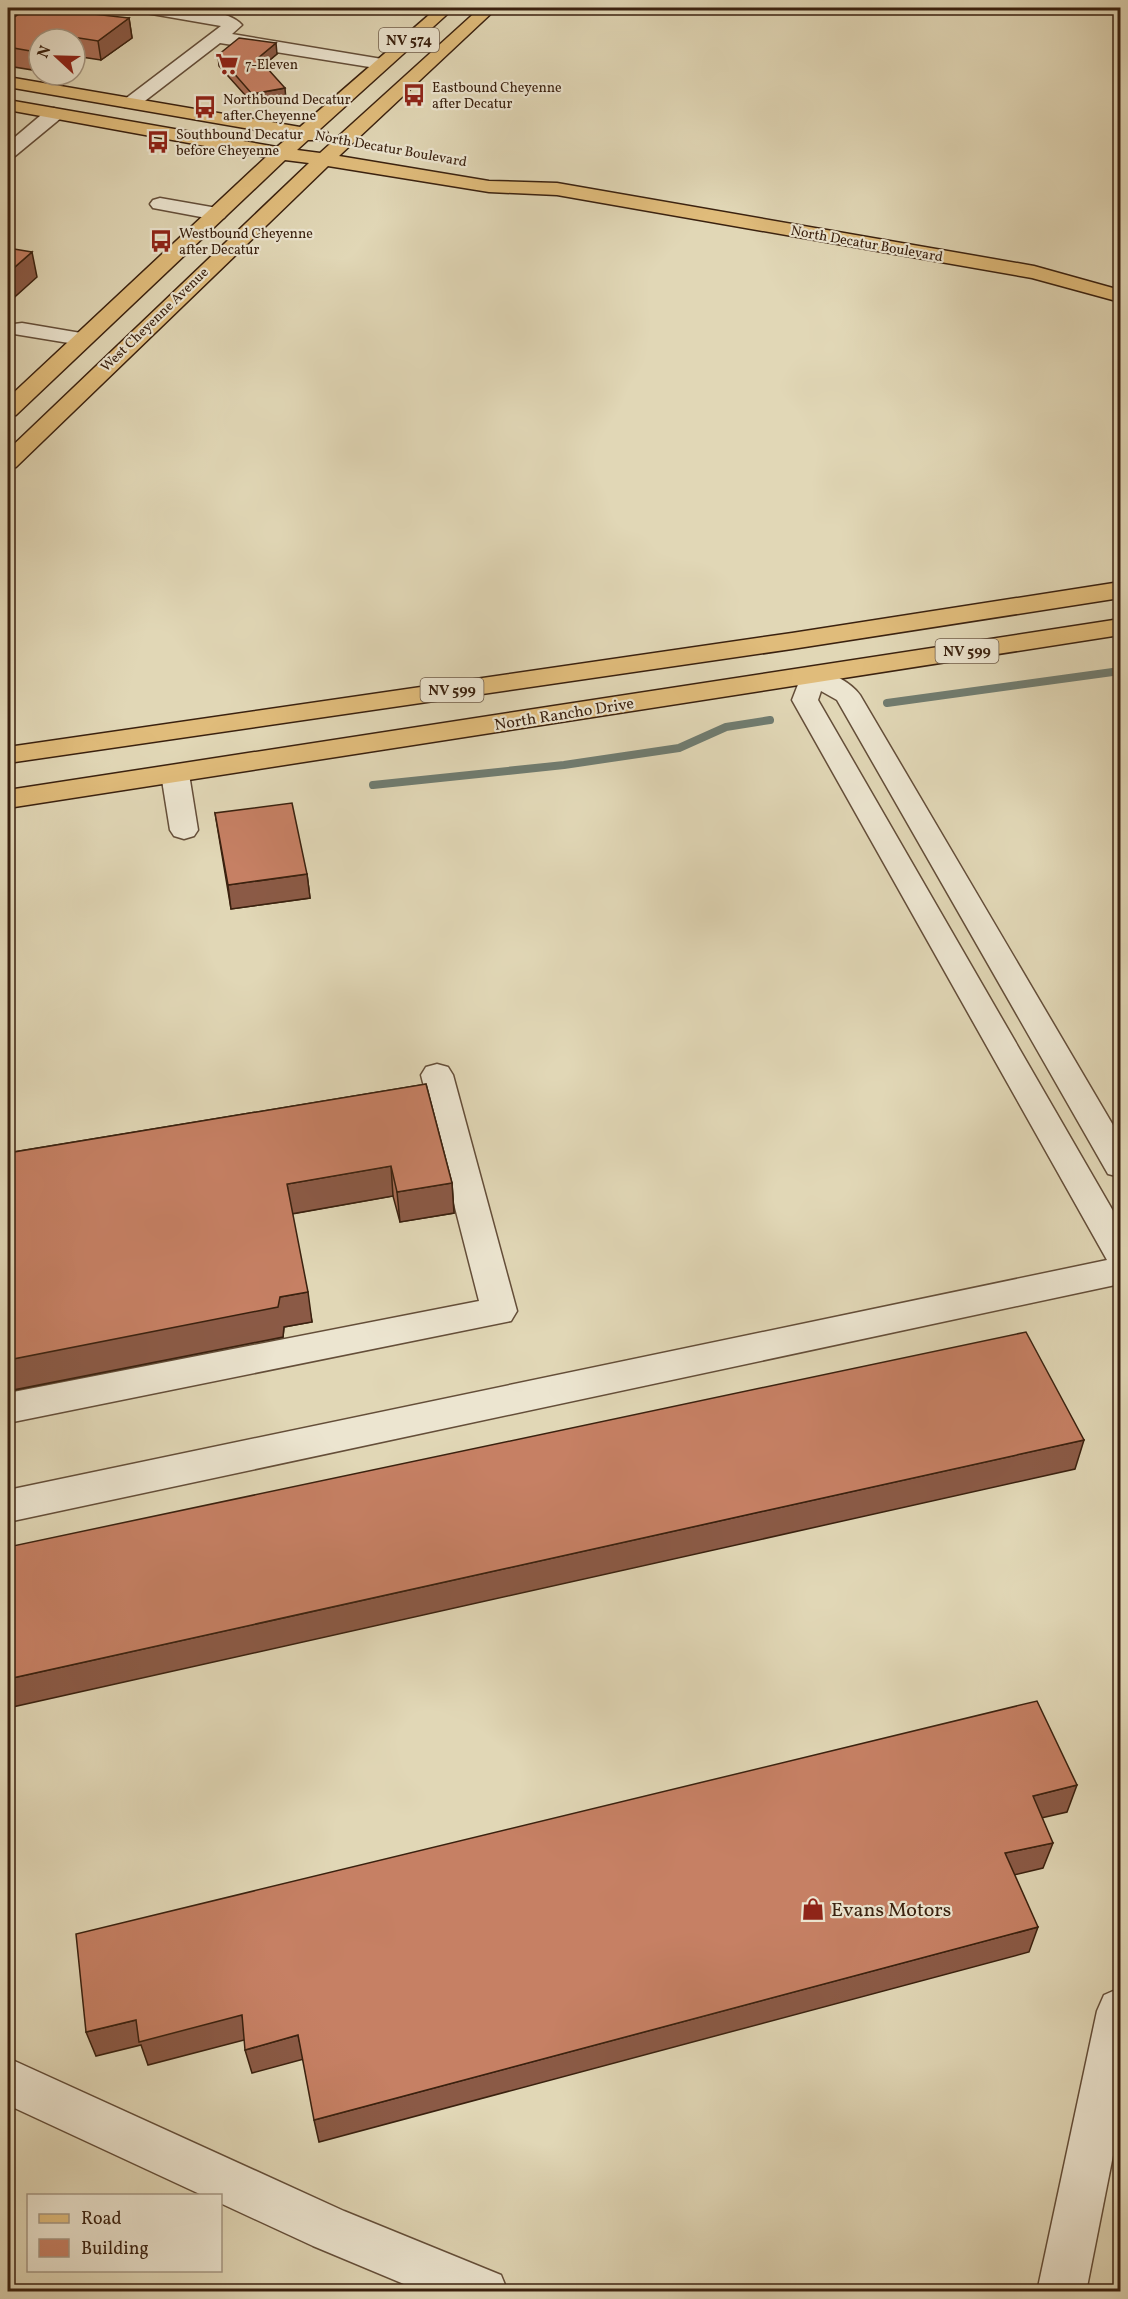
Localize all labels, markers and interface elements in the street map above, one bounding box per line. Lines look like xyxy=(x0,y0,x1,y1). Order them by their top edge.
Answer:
north arrow xyxy=(27,27,87,87)
road number: NV 574 xyxy=(379,28,439,52)
text: N xyxy=(33,42,57,62)
supermarket icon: 7-Eleven xyxy=(214,51,240,77)
place label: 7-Eleven xyxy=(245,56,298,75)
place label: Eastbound Cheyenne after Decatur xyxy=(432,79,562,114)
bus stop icon: Eastbound Cheyenne after Decatur xyxy=(401,82,427,108)
place label: Northbound Decatur after Cheyenne xyxy=(223,91,351,126)
bus stop icon: Northbound Decatur after Cheyenne xyxy=(192,94,218,120)
place label: Southbound Decatur before Cheyenne xyxy=(176,126,303,161)
street label: North Decatur Boulevard xyxy=(313,127,468,172)
bus stop icon: Southbound Decatur before Cheyenne xyxy=(145,129,171,155)
street label: North Decatur Boulevard xyxy=(789,222,944,267)
place label: Westbound Cheyenne after Decatur xyxy=(179,225,313,260)
bus stop icon: Westbound Cheyenne after Decatur xyxy=(148,228,174,254)
street label: West Cheyenne Avenue xyxy=(97,263,213,377)
road number: NV 599 xyxy=(936,639,998,663)
road number: NV 599 xyxy=(420,678,484,702)
street label: North Rancho Drive xyxy=(493,693,636,737)
shop icon: Evans Motors xyxy=(800,1896,826,1922)
place label: Evans Motors xyxy=(831,1897,951,1925)
legend xyxy=(27,2194,222,2272)
text: Road xyxy=(81,2207,122,2232)
text: Building xyxy=(81,2237,149,2262)

